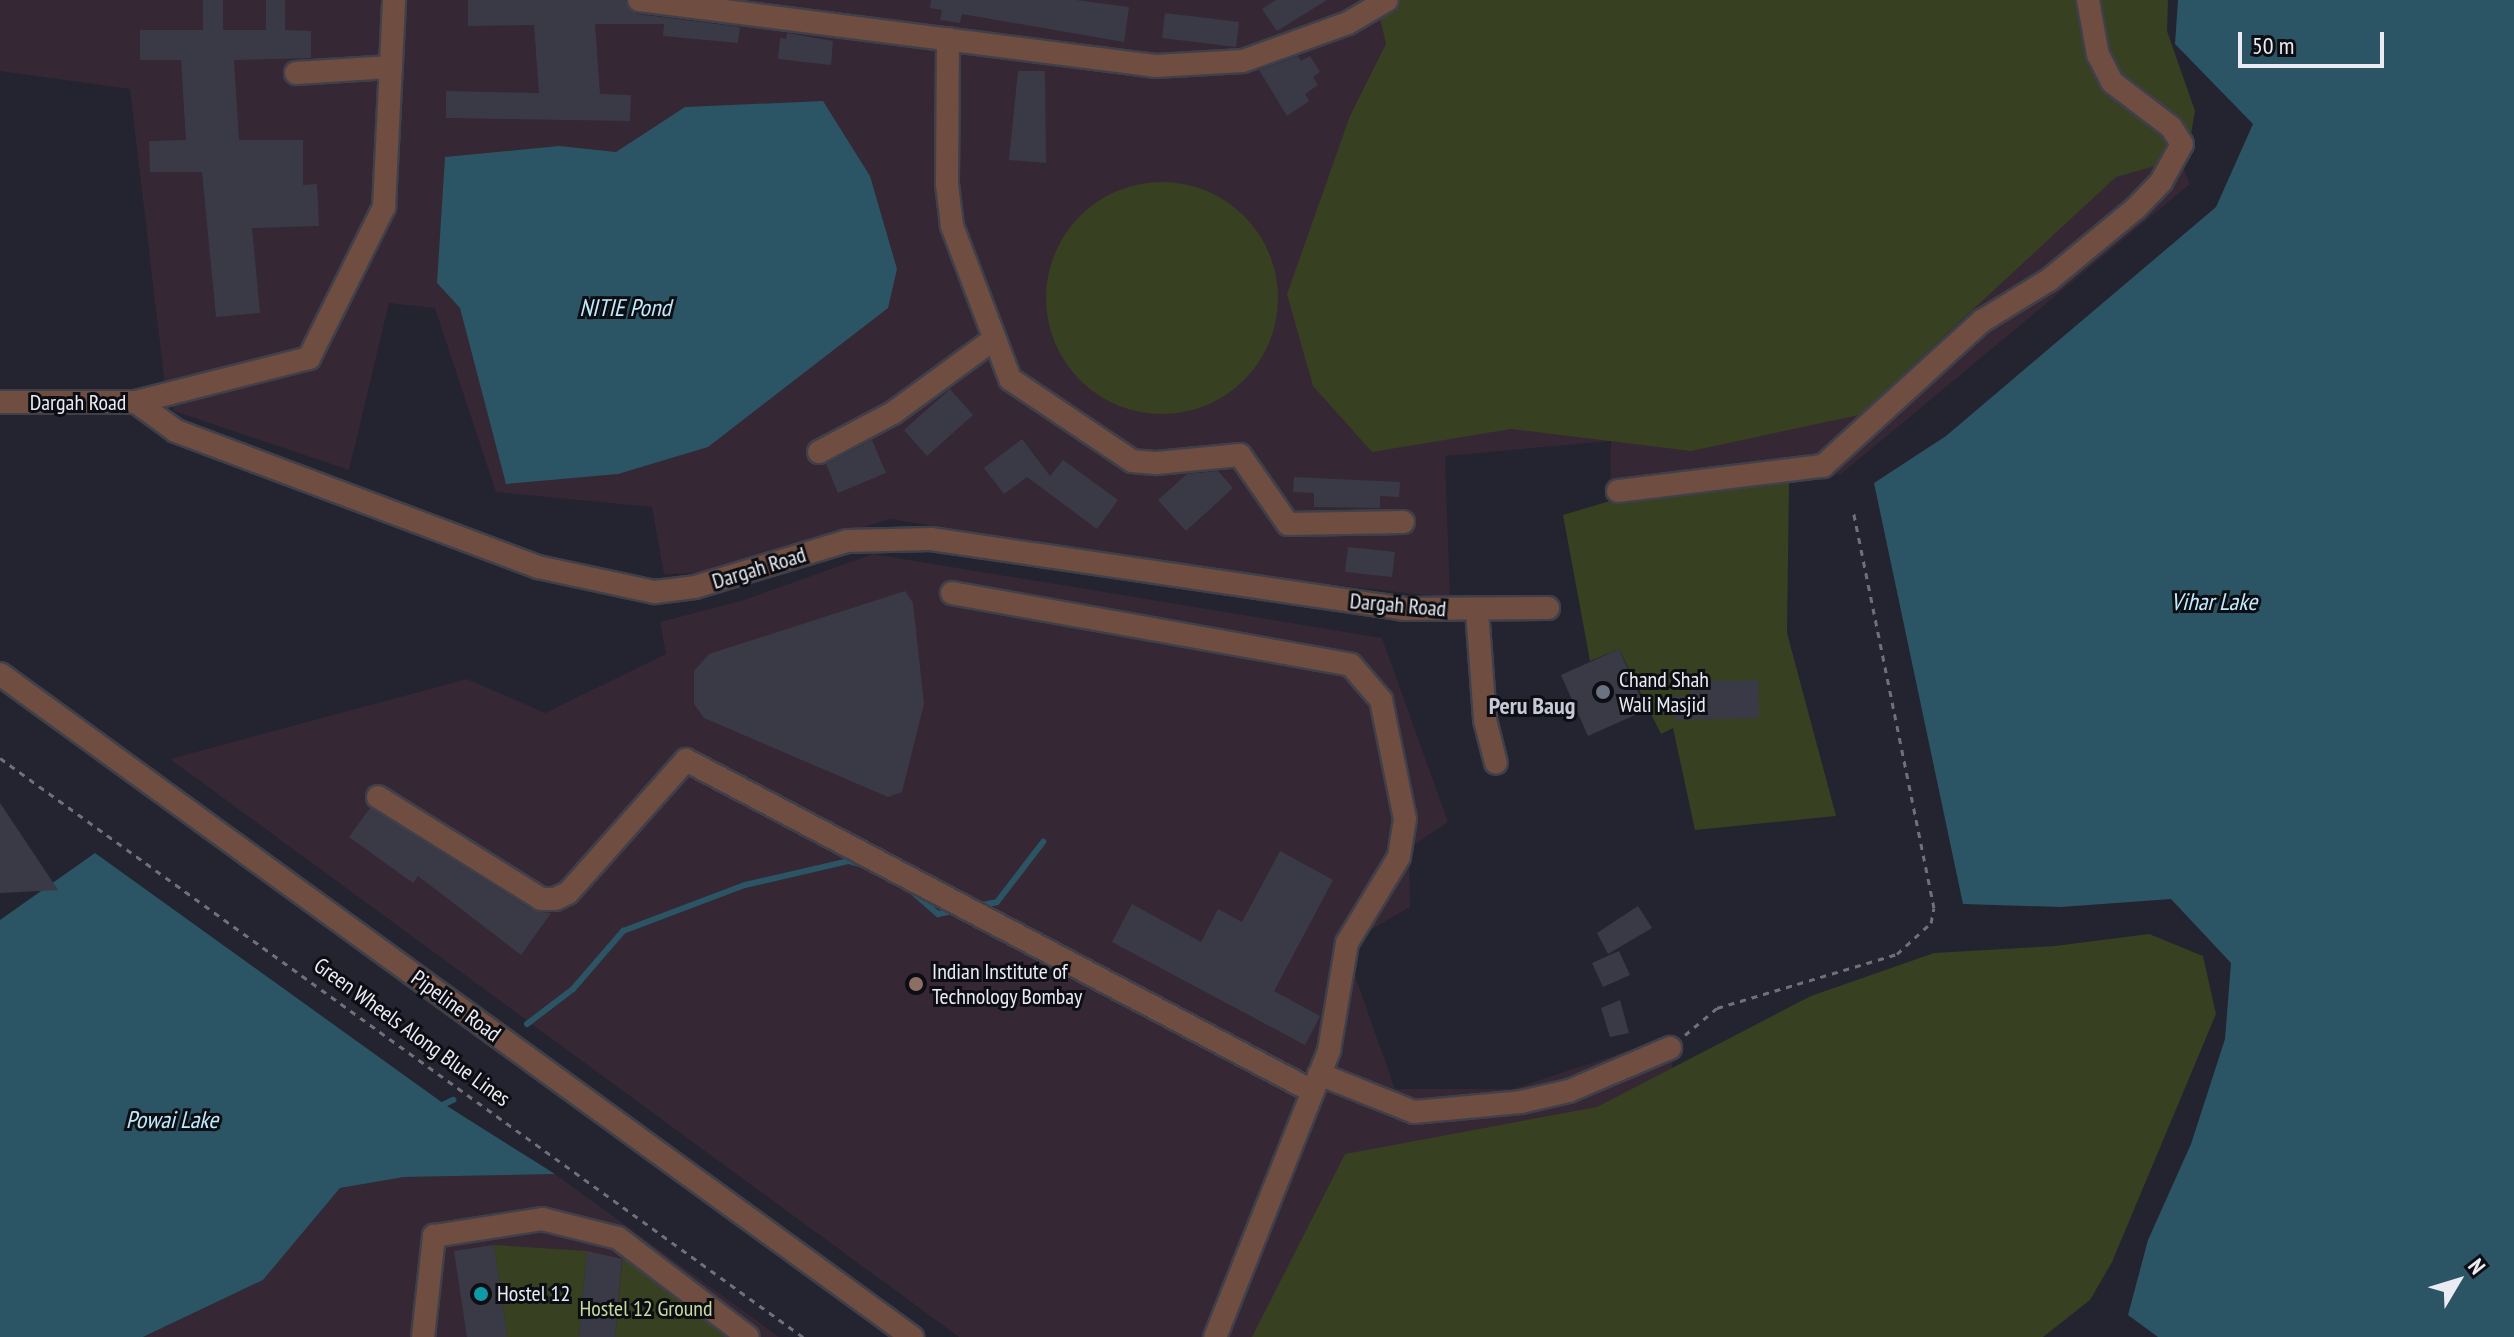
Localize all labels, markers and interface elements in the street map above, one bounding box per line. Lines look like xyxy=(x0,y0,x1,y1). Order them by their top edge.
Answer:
scale bar xyxy=(2242,16,2388,66)
text: 50 m xyxy=(2252,30,2294,61)
water label: NITIE Pond xyxy=(579,294,671,322)
street label: Dargah Road xyxy=(30,390,126,416)
street label: Dargah Road xyxy=(709,541,809,595)
street label: Dargah Road xyxy=(1349,588,1447,622)
water label: Vihar Lake xyxy=(2171,588,2257,616)
place label: Chand Shah Wali Masjid xyxy=(1619,666,1709,718)
marker: Chand Shah Wali Masjid xyxy=(1594,683,1612,701)
district label: Peru Baug xyxy=(1489,692,1575,720)
street label: Green Wheels Along Blue Lines xyxy=(309,952,515,1112)
place label: Indian Institute of Technology Bombay xyxy=(932,958,1083,1010)
street label: Pipeline Road xyxy=(406,965,506,1047)
marker: Indian Institute of Technology Bombay xyxy=(907,975,925,993)
water label: Powai Lake xyxy=(126,1106,218,1134)
north arrow xyxy=(2418,1241,2498,1321)
text: N xyxy=(2462,1253,2492,1280)
place label: Hostel 12 xyxy=(497,1281,570,1307)
marker: Hostel 12 xyxy=(472,1285,490,1303)
park label: Hostel 12 Ground xyxy=(579,1296,713,1322)

